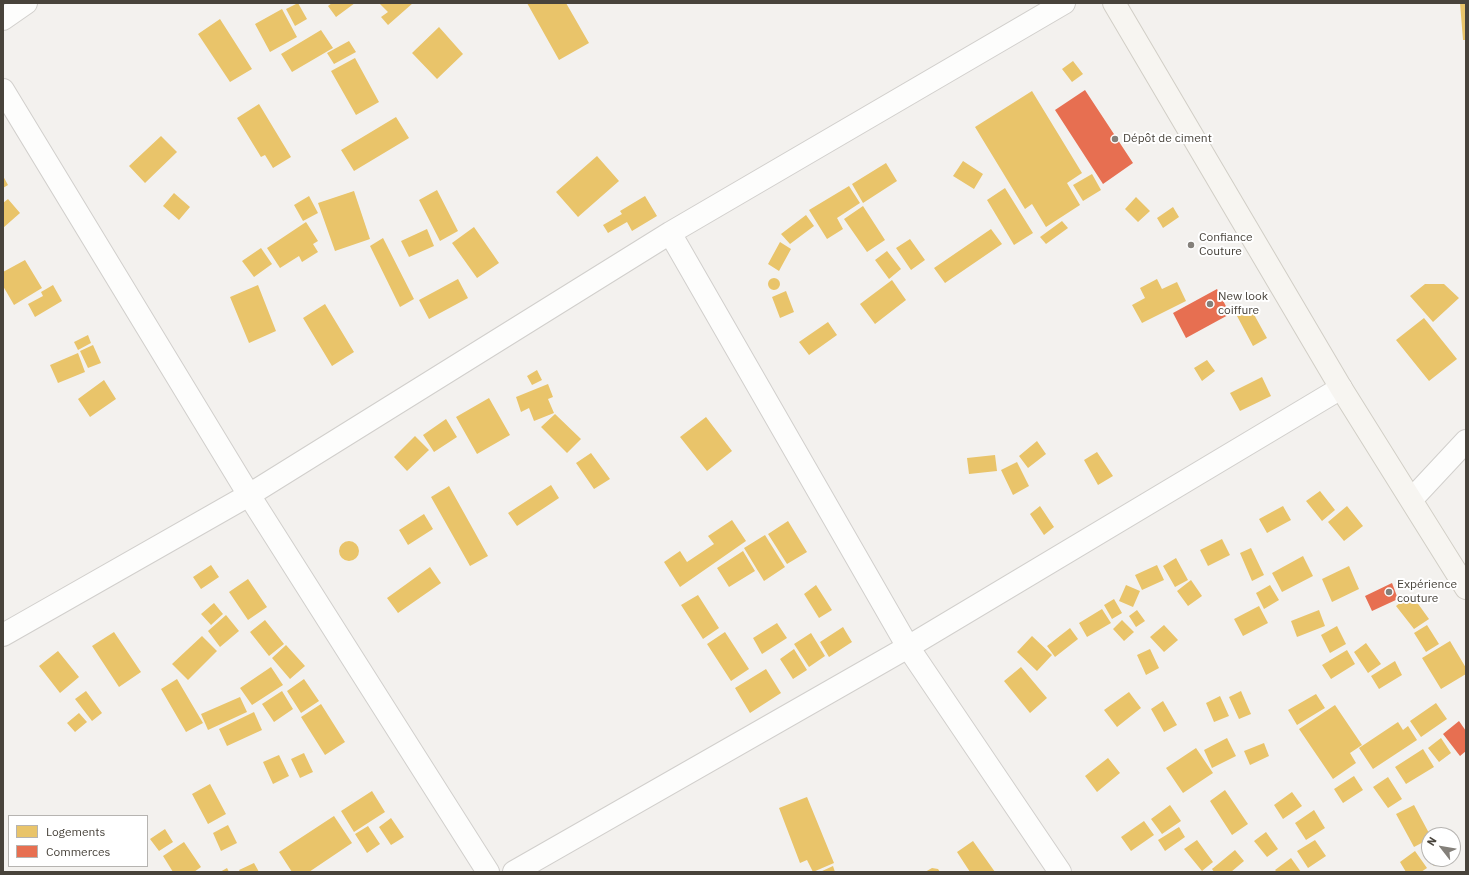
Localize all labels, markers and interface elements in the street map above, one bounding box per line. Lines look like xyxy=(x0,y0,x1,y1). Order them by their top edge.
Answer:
place label: Dépôt de ciment xyxy=(1123,132,1212,146)
marker: Dépôt de ciment xyxy=(1110,134,1120,144)
place label: Confiance Couture xyxy=(1199,231,1253,259)
marker: Confiance Couture xyxy=(1186,240,1196,250)
place label: New look coiffure xyxy=(1218,290,1268,318)
marker: New look coiffure xyxy=(1205,299,1215,309)
place label: Expérience couture xyxy=(1397,578,1457,606)
marker: Expérience couture xyxy=(1384,587,1394,597)
legend xyxy=(8,815,148,867)
text: Logements xyxy=(46,824,105,839)
north arrow xyxy=(1421,827,1461,867)
text: N xyxy=(1424,834,1440,848)
text: Commerces xyxy=(46,844,110,859)

